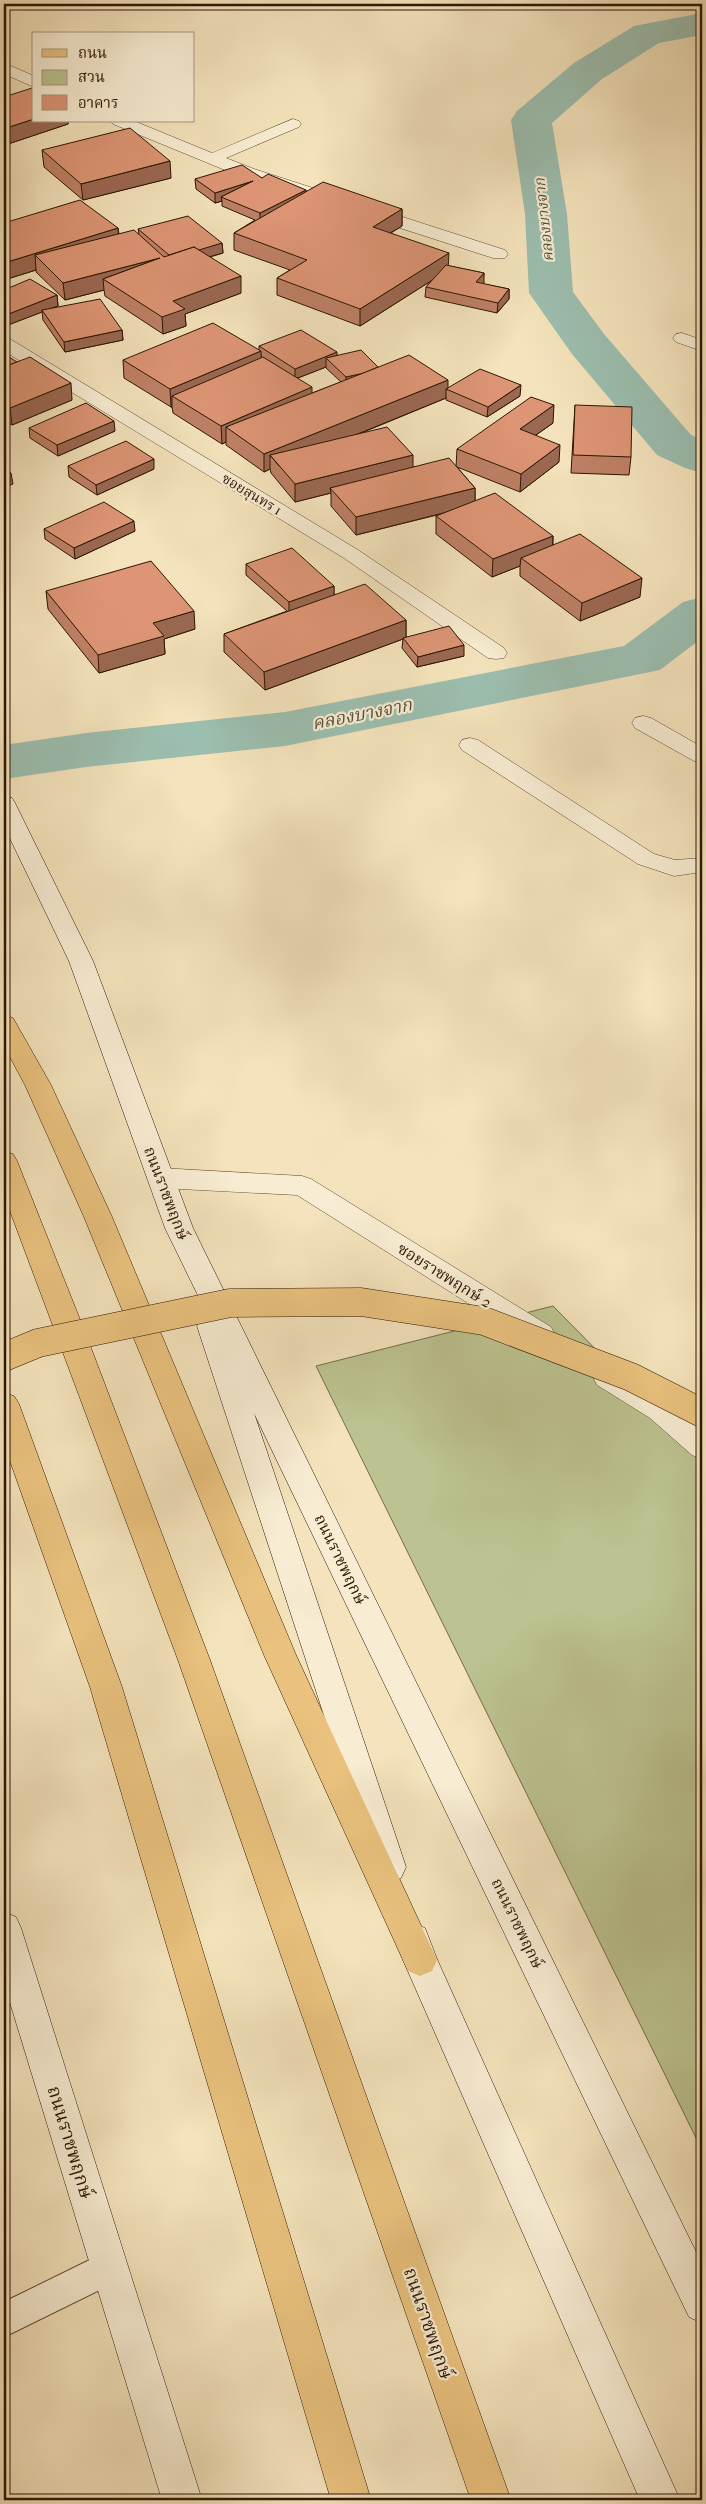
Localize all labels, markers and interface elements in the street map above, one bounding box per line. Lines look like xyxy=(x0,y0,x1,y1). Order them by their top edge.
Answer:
legend xyxy=(32,32,195,122)
text: ถนน xyxy=(78,44,107,62)
text: สวน xyxy=(78,68,105,86)
text: อาคาร xyxy=(78,94,118,112)
water label: คลองบางจาก xyxy=(531,176,557,263)
street label: ซอยสุนทร 1 xyxy=(219,470,285,519)
water label: คลองบางจาก xyxy=(311,694,415,734)
street label: ถนนราชพฤกษ์ xyxy=(140,1144,193,1242)
street label: ซอยราชพฤกษ์ 2 xyxy=(394,1239,495,1312)
street label: ถนนราชพฤกษ์ xyxy=(311,1511,371,1607)
street label: ถนนราชพฤกษ์ xyxy=(488,1875,548,1971)
street label: ถนนราชพฤกษ์ xyxy=(42,2083,99,2201)
street label: ถนนราชพฤกษ์ xyxy=(399,2264,458,2382)

